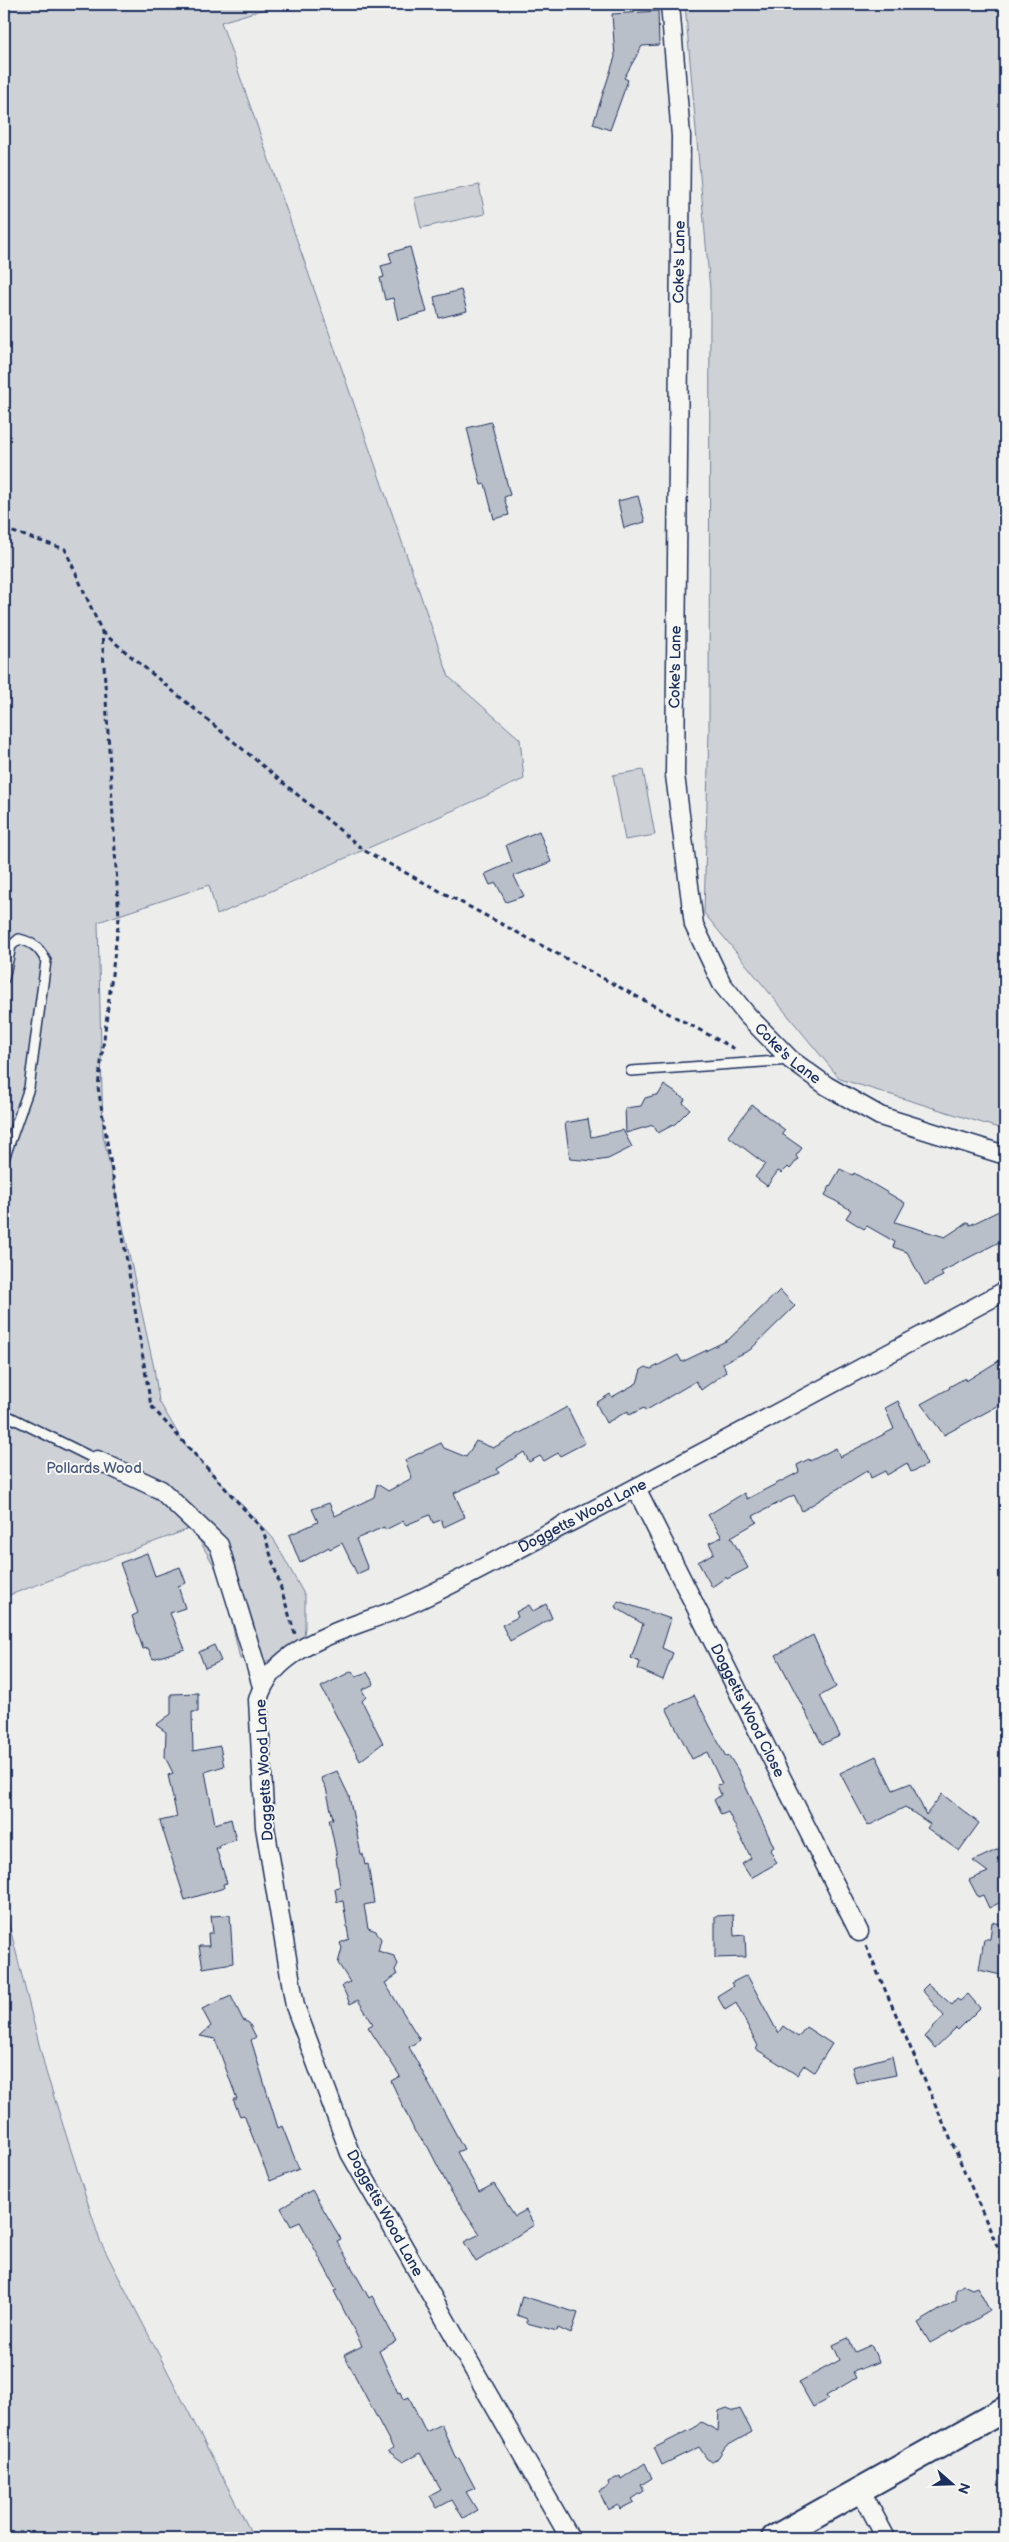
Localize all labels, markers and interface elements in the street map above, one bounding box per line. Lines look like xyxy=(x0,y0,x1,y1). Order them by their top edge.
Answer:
street label: Coke's Lane xyxy=(669,220,690,304)
street label: Coke's Lane xyxy=(665,625,686,709)
street label: Coke's Lane xyxy=(750,1019,825,1089)
park label: Pollards Wood xyxy=(46,1459,142,1478)
street label: Doggetts Wood Lane xyxy=(515,1475,650,1557)
street label: Doggetts Wood Close xyxy=(706,1641,789,1781)
street label: Doggetts Wood Lane xyxy=(251,1698,278,1841)
street label: Doggetts Wood Lane xyxy=(342,2147,427,2280)
north arrow xyxy=(926,2460,976,2510)
text: N xyxy=(954,2480,974,2496)

